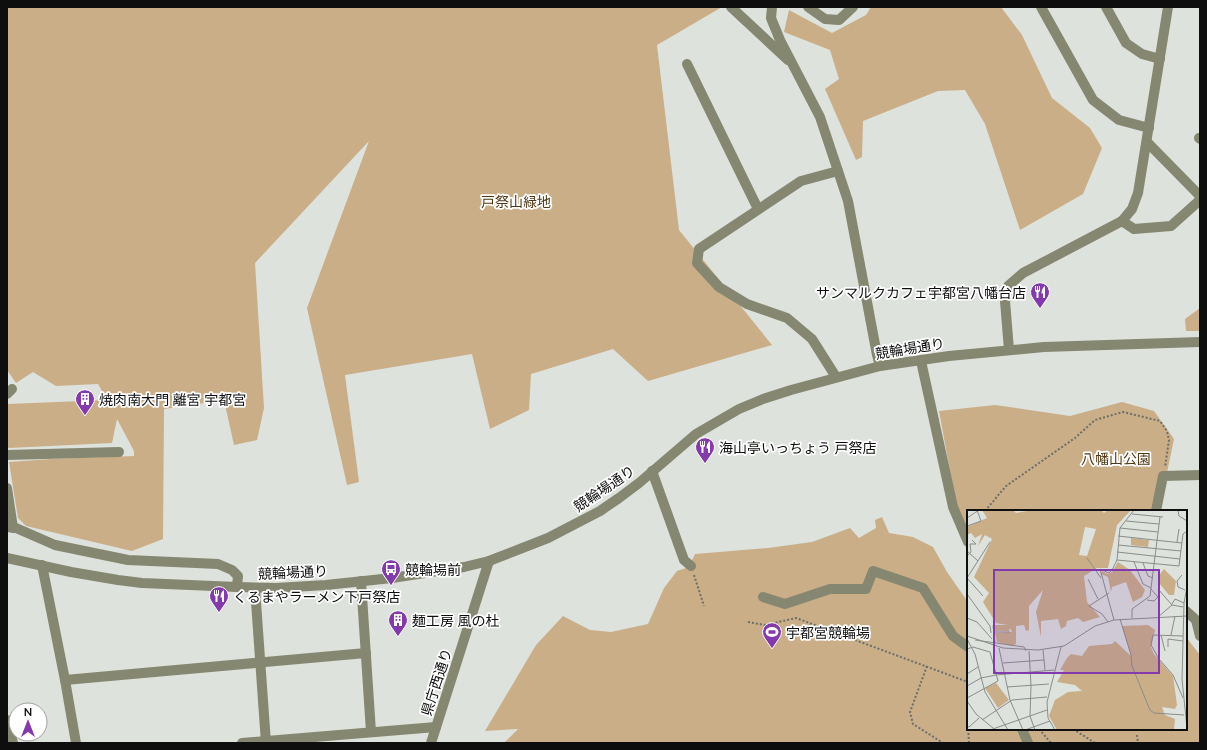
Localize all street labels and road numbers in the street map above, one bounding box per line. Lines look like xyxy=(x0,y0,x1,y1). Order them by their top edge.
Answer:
street label: 競輪場通り xyxy=(874,334,946,362)
street label: 競輪場通り xyxy=(570,461,638,515)
street label: 競輪場通り xyxy=(258,562,328,582)
street label: 県庁西通り xyxy=(417,646,455,718)

